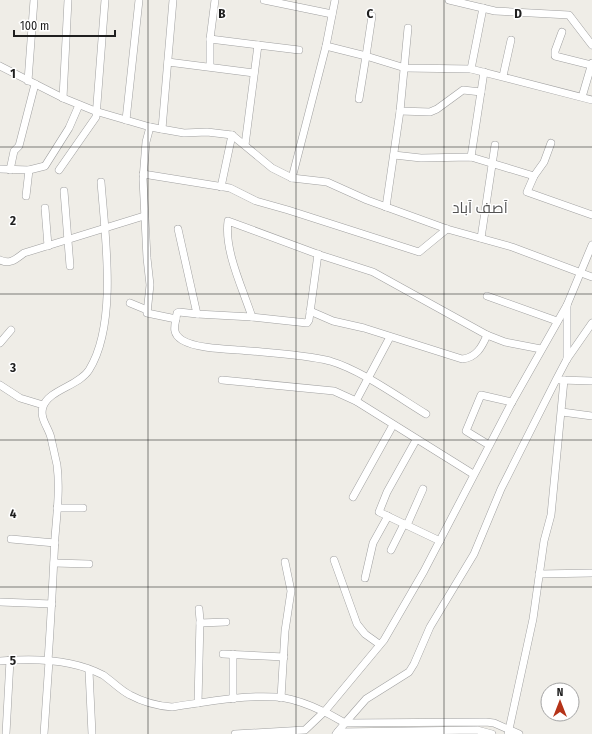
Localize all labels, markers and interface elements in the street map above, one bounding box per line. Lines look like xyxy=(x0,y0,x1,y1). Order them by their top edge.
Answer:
text: B xyxy=(218,6,226,21)
text: C xyxy=(367,6,374,21)
text: D xyxy=(514,6,522,21)
scale bar xyxy=(14,12,115,38)
text: 100 m xyxy=(20,19,49,33)
text: 1 xyxy=(10,66,16,81)
district label: آصف آباد xyxy=(452,199,508,217)
text: 2 xyxy=(9,213,16,228)
text: 3 xyxy=(9,360,16,375)
text: 4 xyxy=(10,506,17,521)
text: 5 xyxy=(10,653,16,668)
north arrow xyxy=(540,682,580,722)
text: N xyxy=(557,686,563,699)

